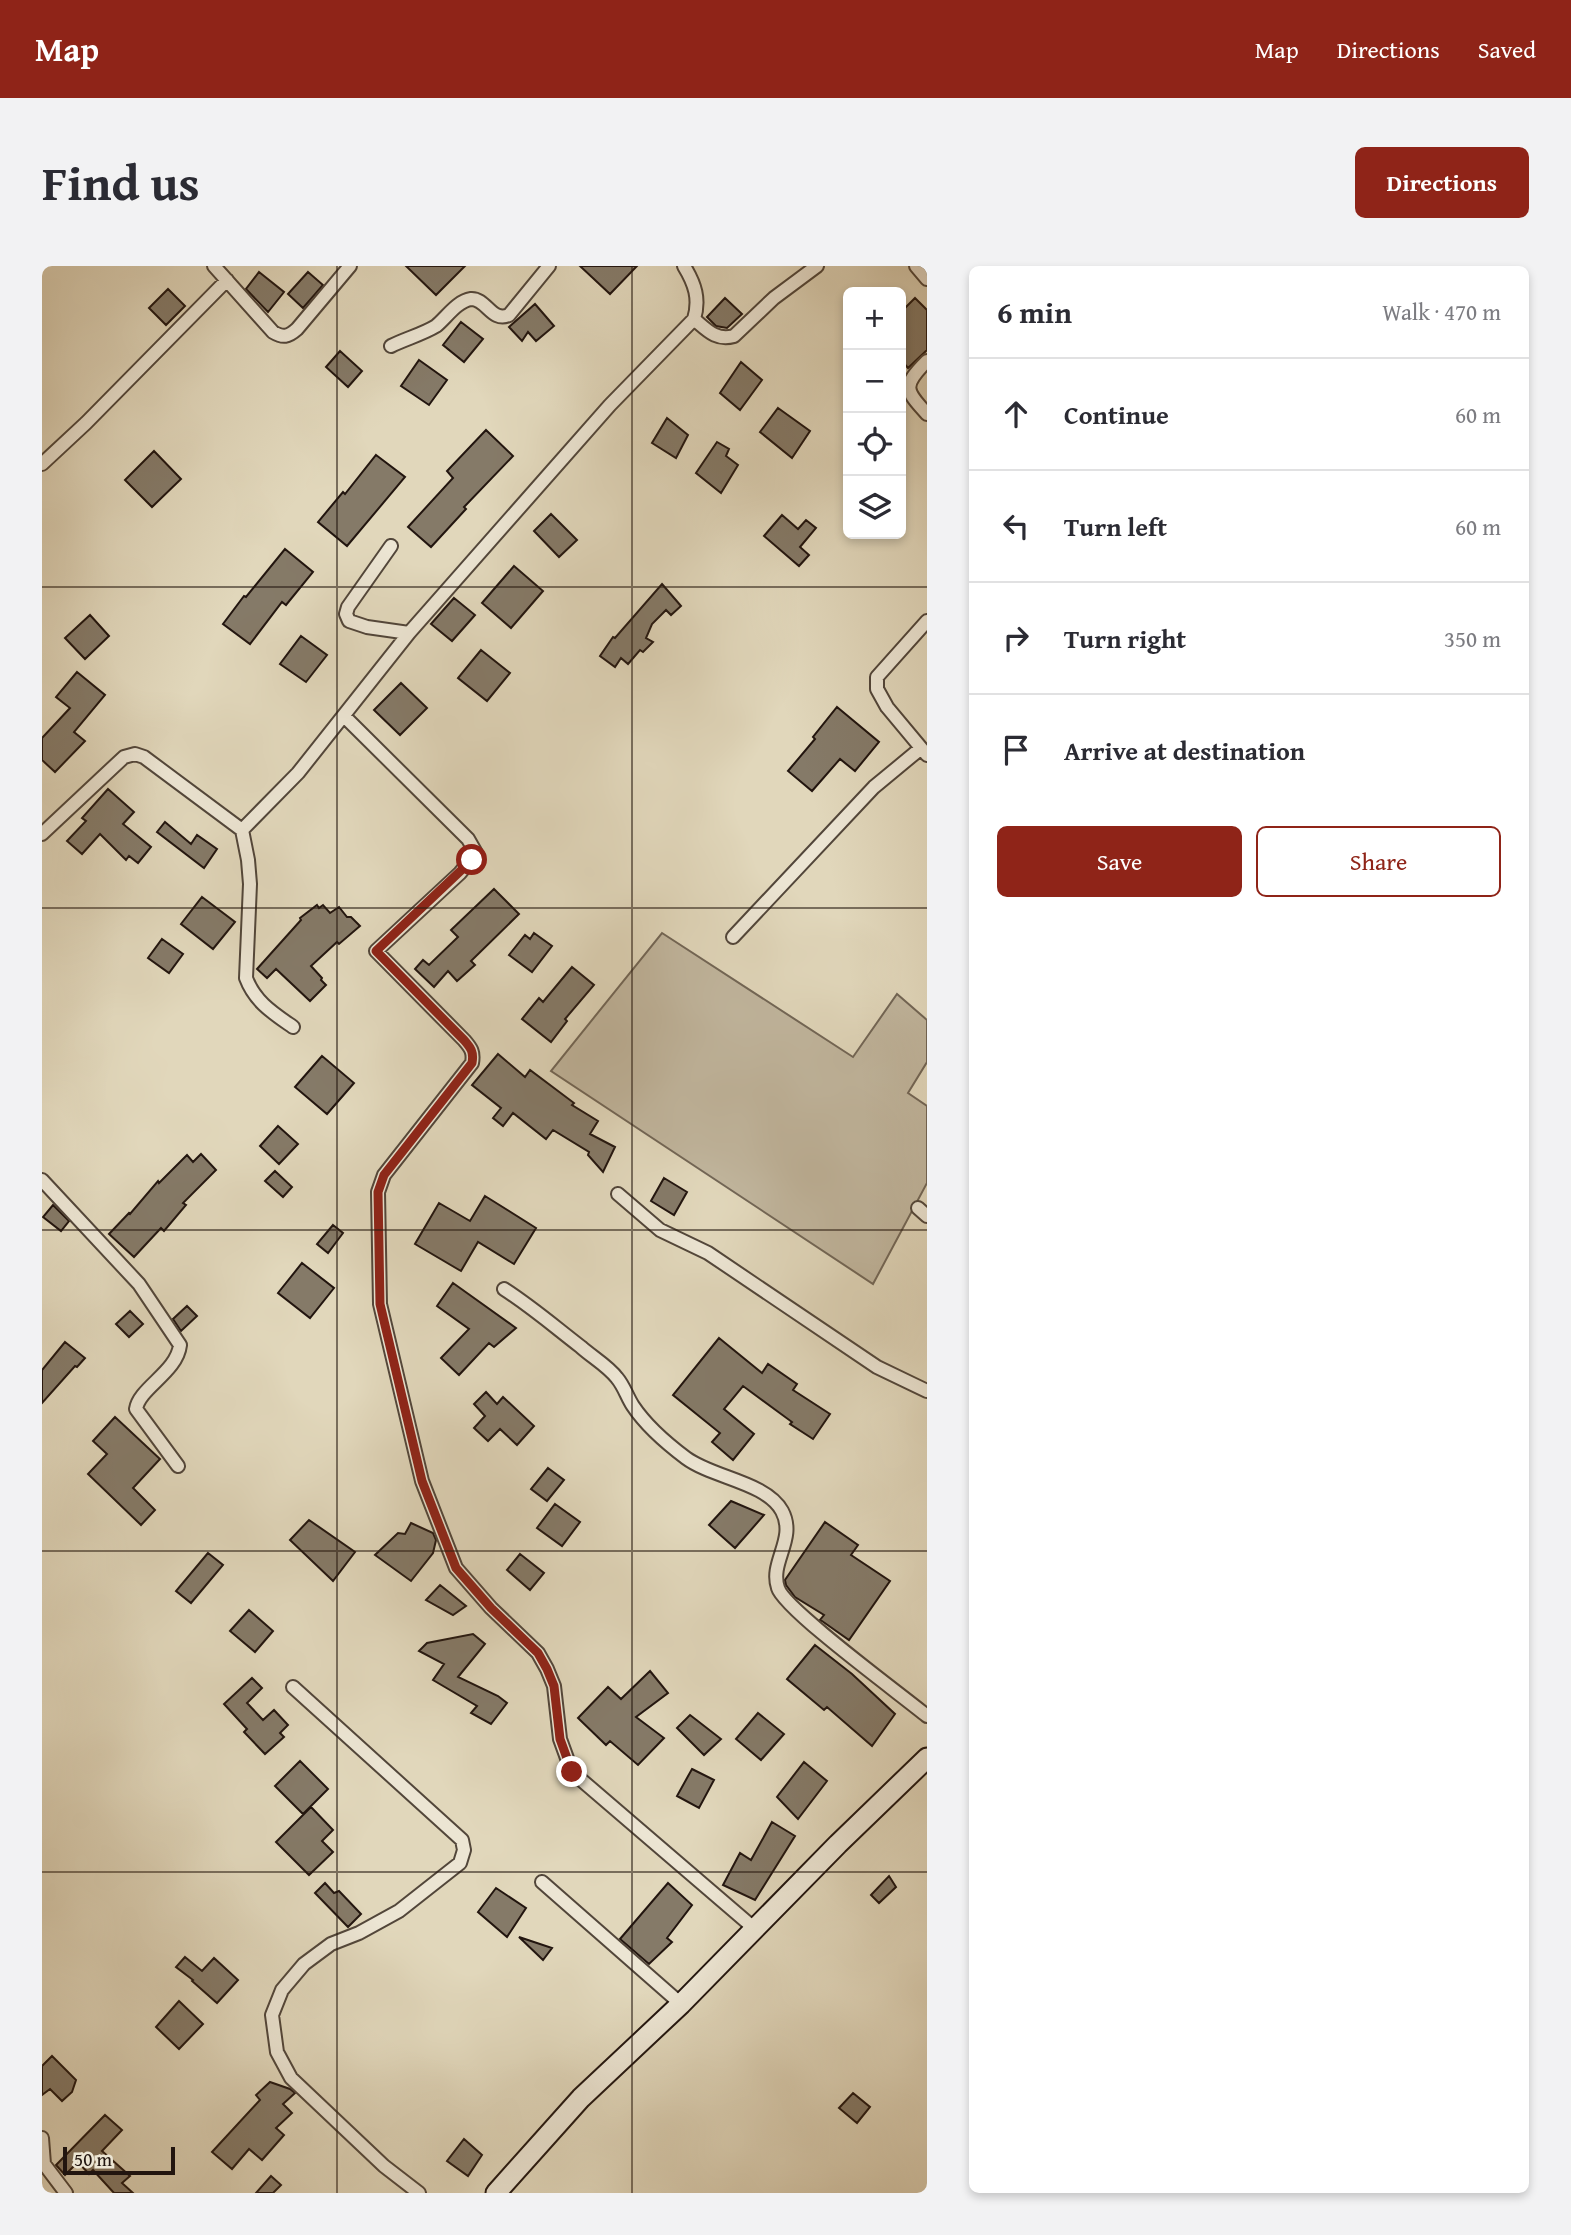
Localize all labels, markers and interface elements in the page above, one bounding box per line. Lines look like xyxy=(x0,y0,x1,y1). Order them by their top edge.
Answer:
text: Map xyxy=(35,25,99,73)
text: Map xyxy=(1255,32,1299,67)
text: Directions xyxy=(1337,32,1440,67)
text: Saved xyxy=(1478,32,1536,67)
text: Find us xyxy=(42,146,200,218)
button: Directions xyxy=(1355,147,1529,218)
map controls xyxy=(843,287,906,539)
button: + xyxy=(843,287,906,350)
text: 6 min xyxy=(997,290,1072,334)
text: Walk · 470 m xyxy=(1382,295,1501,328)
button: − xyxy=(843,350,906,413)
icon: ahead xyxy=(997,395,1035,433)
text: Continue xyxy=(1064,395,1169,434)
text: 60 m xyxy=(1455,398,1501,431)
button: locate xyxy=(843,413,906,476)
button: layers xyxy=(843,476,906,539)
icon: left xyxy=(997,507,1035,545)
text: Turn left xyxy=(1064,507,1167,546)
text: 60 m xyxy=(1455,510,1501,543)
icon: right xyxy=(997,619,1035,657)
text: Turn right xyxy=(1064,619,1186,658)
text: 350 m xyxy=(1444,622,1501,655)
icon: arrive xyxy=(997,731,1035,769)
text: Arrive at destination xyxy=(1064,731,1305,770)
button: Save xyxy=(997,826,1242,897)
button: Share xyxy=(1256,826,1501,897)
route start xyxy=(456,844,487,875)
route end xyxy=(556,1756,587,1787)
scale bar xyxy=(63,2144,175,2176)
text: 50 m xyxy=(74,2145,112,2173)

